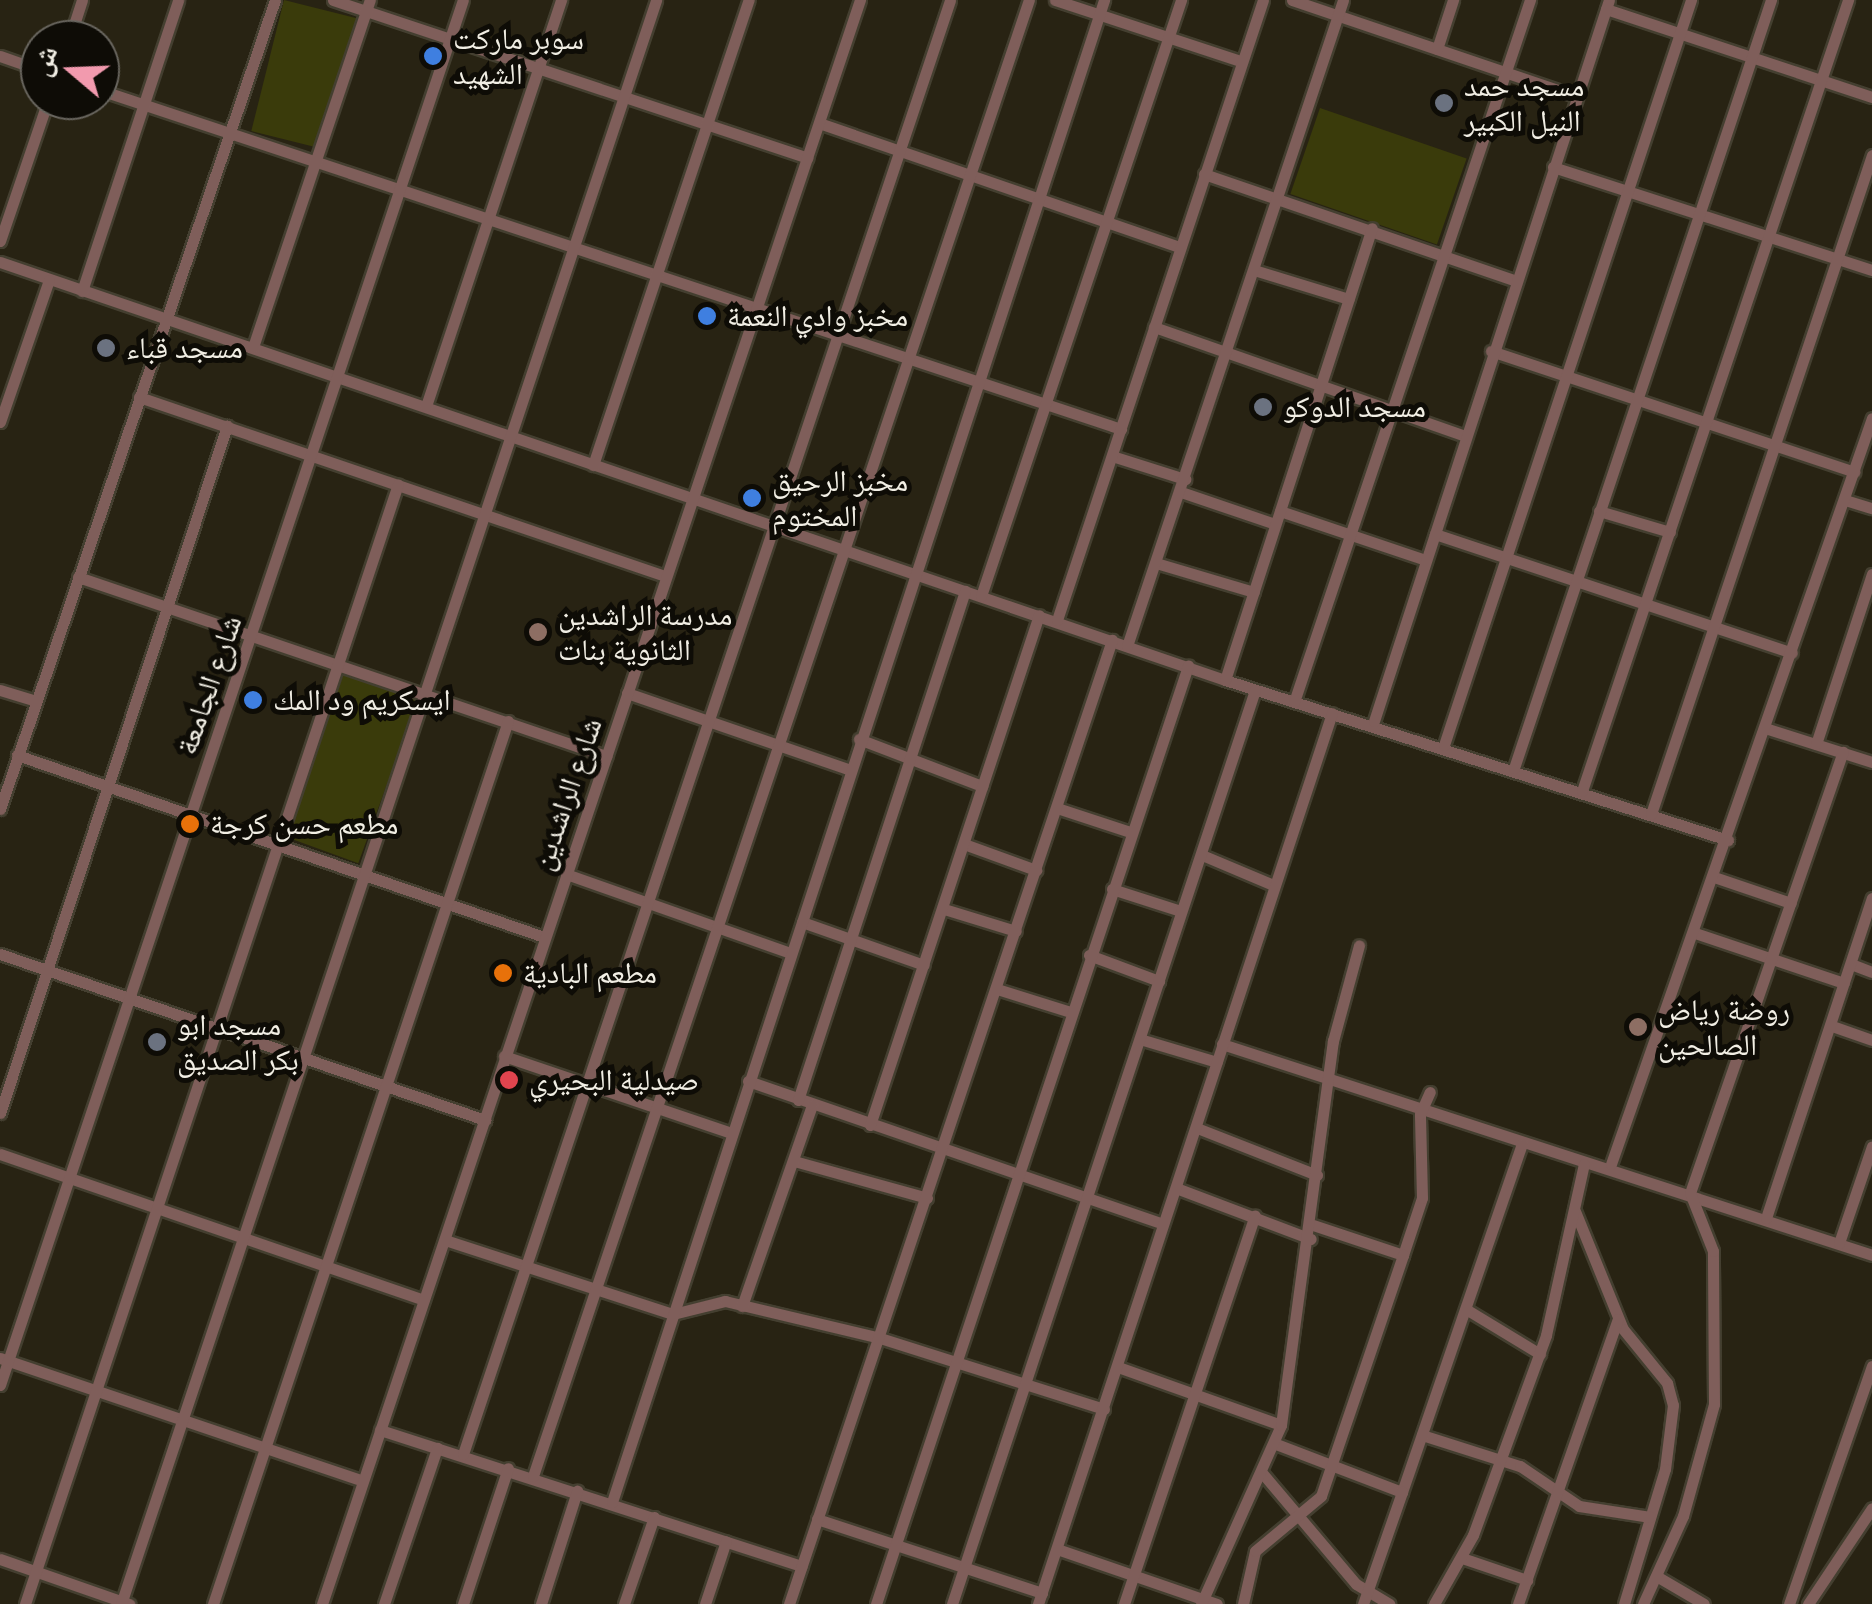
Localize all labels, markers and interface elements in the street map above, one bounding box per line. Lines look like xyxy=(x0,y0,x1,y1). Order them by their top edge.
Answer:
north arrow xyxy=(20,20,120,120)
place label: سوبر ماركت الشهيد xyxy=(453,21,584,92)
text: ش xyxy=(21,41,66,81)
marker: سوبر ماركت الشهيد xyxy=(422,45,444,67)
place label: مسجد حمد النيل الكبير xyxy=(1464,68,1584,138)
marker: مسجد حمد النيل الكبير xyxy=(1433,92,1455,114)
place label: مخبز وادي النعمة xyxy=(727,298,908,334)
marker: مخبز وادي النعمة xyxy=(696,305,718,327)
place label: مسجد قباء xyxy=(126,330,243,366)
marker: مسجد قباء xyxy=(95,337,117,359)
place label: مسجد الدوكو xyxy=(1283,389,1426,425)
marker: مسجد الدوكو xyxy=(1252,396,1274,418)
place label: مخبز الرحيق المختوم xyxy=(772,463,908,534)
marker: مخبز الرحيق المختوم xyxy=(741,487,763,509)
place label: مدرسة الراشدين الثانوية بنات xyxy=(558,597,732,668)
street label: شارع الجامعة xyxy=(168,611,250,759)
marker: مدرسة الراشدين الثانوية بنات xyxy=(527,621,549,643)
place label: ايسكريم ود المك xyxy=(273,682,451,718)
marker: ايسكريم ود المك xyxy=(242,689,264,711)
street label: شارع الراشدين xyxy=(524,713,610,875)
place label: مطعم حسن كرجة xyxy=(210,806,399,842)
marker: مطعم حسن كرجة xyxy=(179,813,201,835)
place label: مطعم البادية xyxy=(523,955,657,991)
marker: مطعم البادية xyxy=(492,962,514,984)
place label: روضة رياض الصالحين xyxy=(1658,992,1790,1062)
place label: مسجد ابو بكر الصديق xyxy=(177,1007,299,1078)
marker: روضة رياض الصالحين xyxy=(1627,1016,1649,1038)
marker: مسجد ابو بكر الصديق xyxy=(146,1031,168,1053)
place label: صيدلية البحيري xyxy=(529,1062,699,1098)
marker: صيدلية البحيري xyxy=(498,1069,520,1091)

